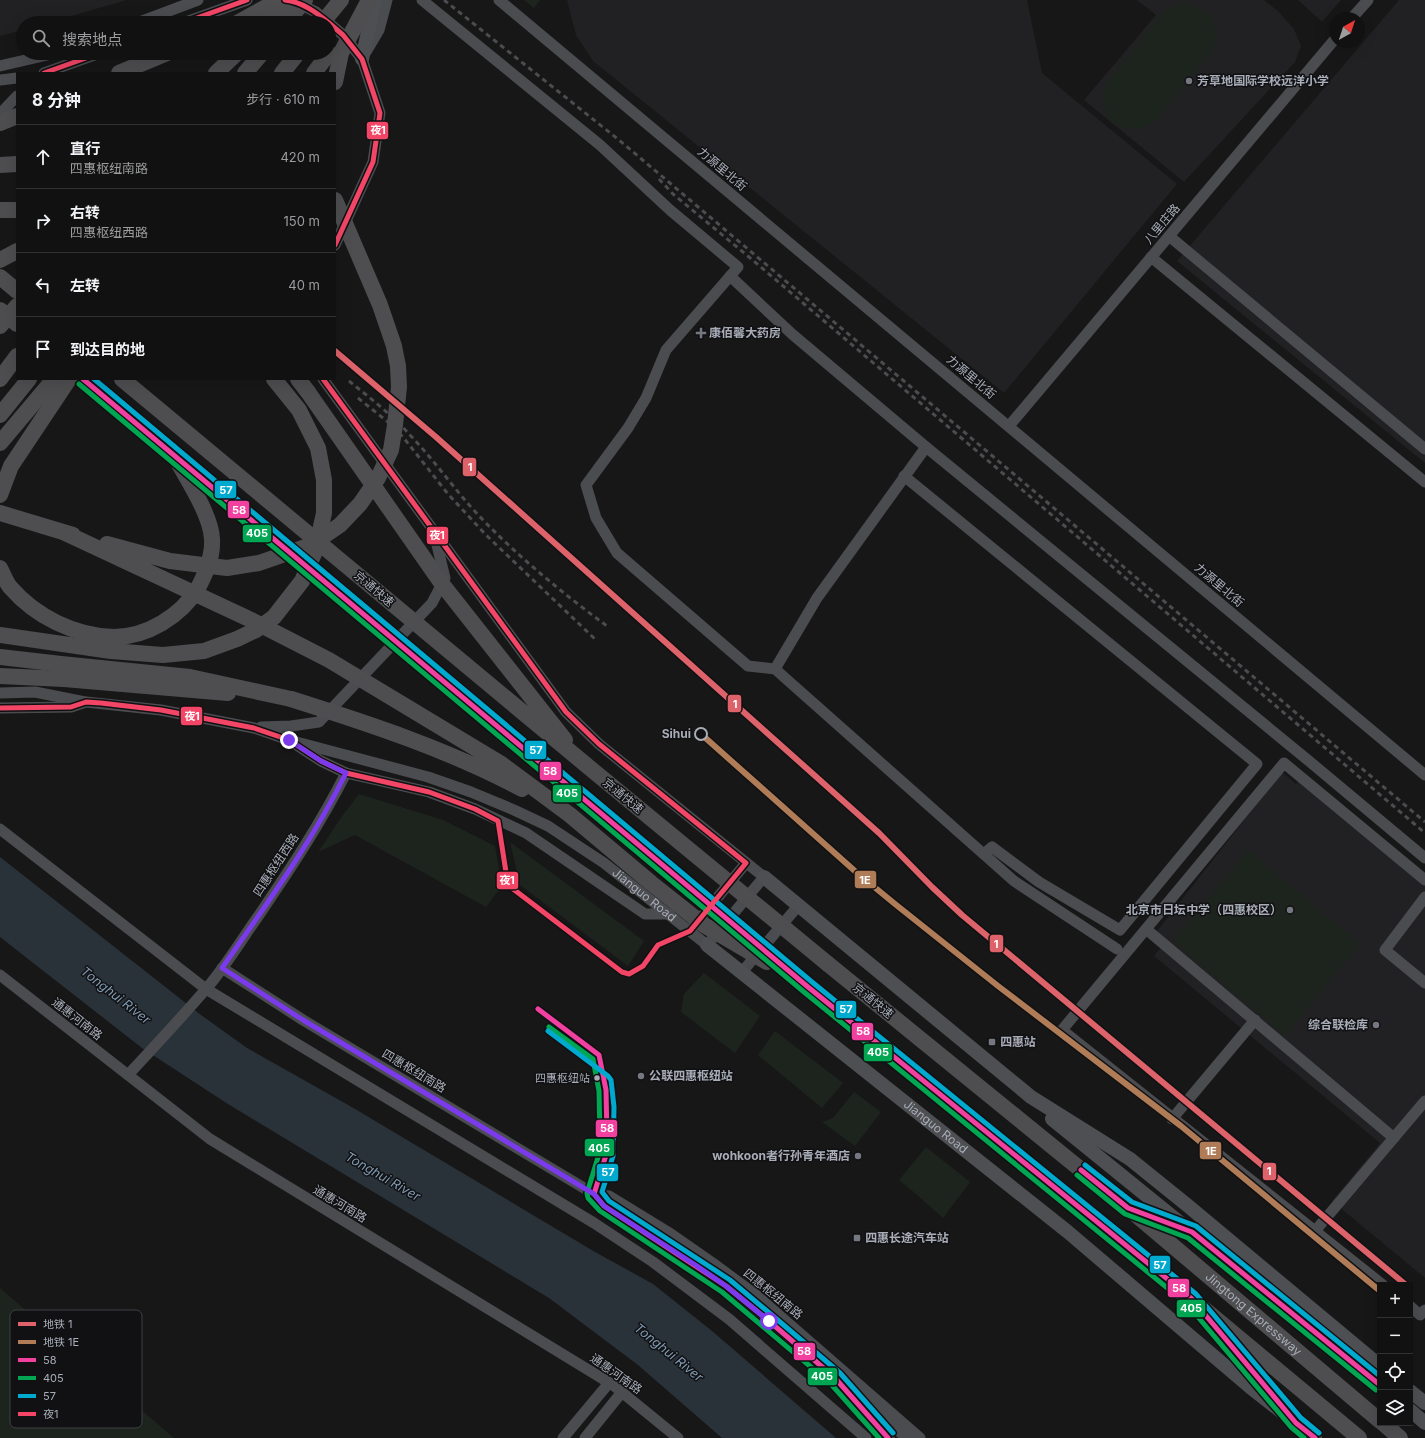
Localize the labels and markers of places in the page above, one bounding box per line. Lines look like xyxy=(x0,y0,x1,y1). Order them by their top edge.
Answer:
place label: 芳草地国际学校远洋小学 xyxy=(1197,73,1329,88)
marker: 芳草地国际学校远洋小学 xyxy=(1184,76,1194,86)
place label: 康佰馨大药房 xyxy=(709,325,781,340)
marker: 康佰馨大药房 xyxy=(696,328,706,338)
place label: Sihui xyxy=(662,726,691,741)
marker: Sihui xyxy=(694,727,708,741)
place label: 北京市日坛中学（四惠校区） xyxy=(1126,902,1282,917)
marker: 北京市日坛中学（四惠校区） xyxy=(1285,905,1295,915)
place label: 综合联检库 xyxy=(1308,1017,1368,1032)
marker: 综合联检库 xyxy=(1371,1020,1381,1030)
place label: 四惠站 xyxy=(1000,1034,1036,1049)
marker: 四惠站 xyxy=(987,1037,997,1047)
place label: 公联四惠枢纽站 xyxy=(649,1068,733,1083)
place label: 四惠枢纽站 xyxy=(535,1071,590,1085)
marker: 公联四惠枢纽站 xyxy=(636,1071,646,1081)
marker: 四惠枢纽站 xyxy=(592,1073,602,1083)
place label: wohkoon者行孙青年酒店 xyxy=(712,1148,850,1163)
marker: wohkoon者行孙青年酒店 xyxy=(853,1151,863,1161)
place label: 四惠长途汽车站 xyxy=(865,1230,949,1245)
marker: 四惠长途汽车站 xyxy=(852,1233,862,1243)

